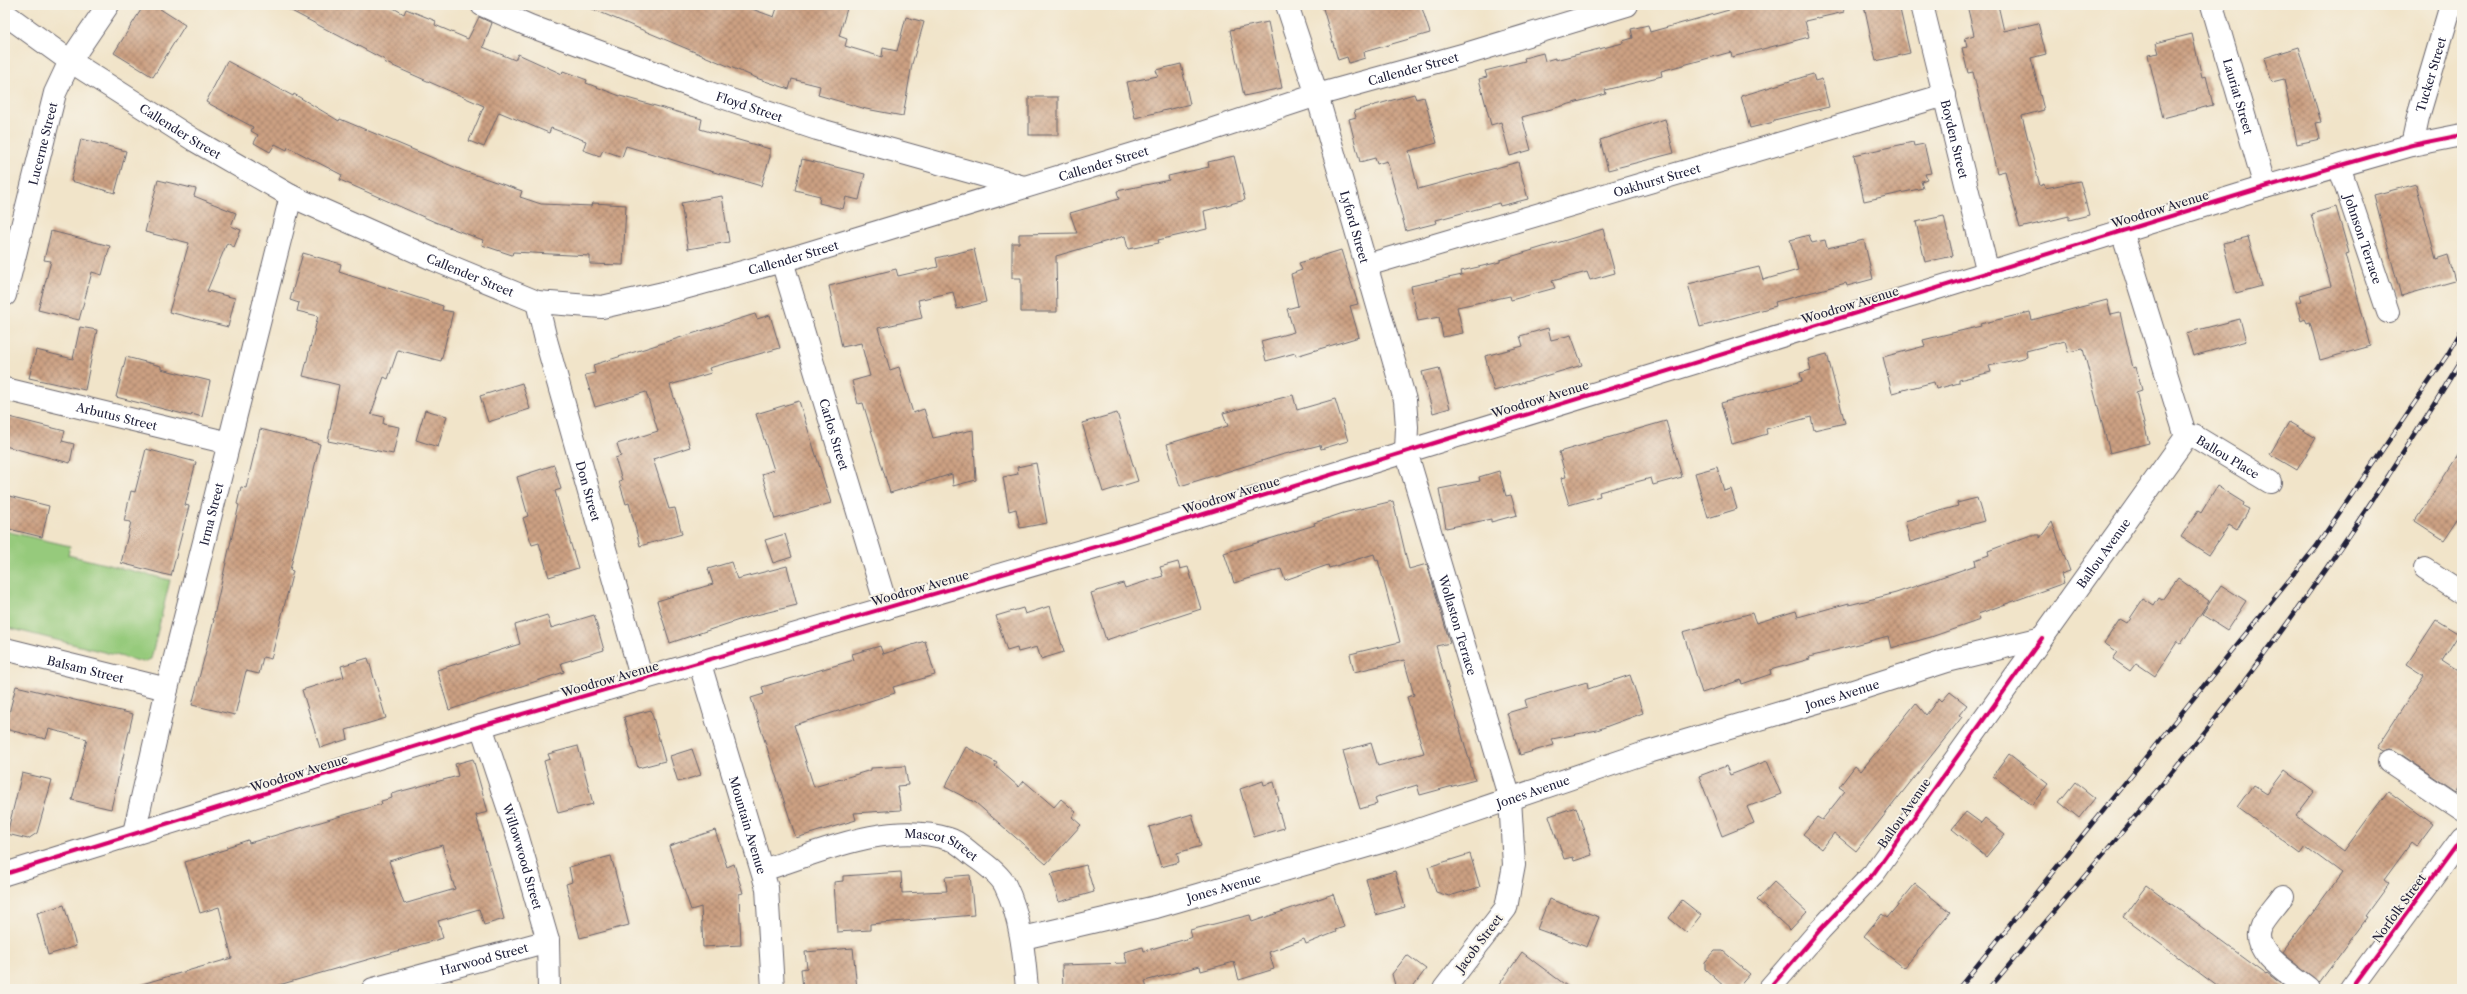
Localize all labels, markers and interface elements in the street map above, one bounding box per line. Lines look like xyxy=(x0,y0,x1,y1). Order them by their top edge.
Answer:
street label: Tucker Street xyxy=(2412,34,2449,114)
street label: Callender Street xyxy=(1366,49,1461,88)
street label: Lauriat Street xyxy=(2220,57,2257,137)
street label: Floyd Street xyxy=(714,88,785,125)
street label: Boyden Street xyxy=(1938,98,1972,181)
street label: Lucerne Street xyxy=(25,100,60,187)
street label: Callender Street xyxy=(137,100,225,162)
street label: Callender Street xyxy=(1057,142,1151,184)
street label: Oakhurst Street xyxy=(1611,160,1703,200)
street label: Woodrow Avenue xyxy=(2109,187,2211,231)
street label: Lyford Street xyxy=(1337,189,1373,266)
street label: Johnson Terrace xyxy=(2341,190,2386,286)
street label: Callender Street xyxy=(747,237,841,278)
street label: Callender Street xyxy=(424,250,517,299)
street label: Woodrow Avenue xyxy=(1799,283,1901,327)
street label: Woodrow Avenue xyxy=(1489,377,1591,421)
street label: Carlos Street xyxy=(817,397,853,473)
street label: Arbutus Street xyxy=(74,399,160,433)
street label: Ballou Place xyxy=(2194,432,2263,482)
street label: Don Street xyxy=(573,459,604,524)
street label: Woodrow Avenue xyxy=(1180,473,1282,517)
street label: Irma Street xyxy=(196,480,226,547)
street label: Ballou Avenue xyxy=(2073,515,2133,591)
street label: Woodrow Avenue xyxy=(868,567,971,609)
street label: Wollaston Terrace xyxy=(1436,572,1480,677)
street label: Balsam Street xyxy=(46,652,126,686)
street label: Woodrow Avenue xyxy=(558,658,661,700)
street label: Jones Avenue xyxy=(1802,676,1881,713)
street label: Woodrow Avenue xyxy=(248,751,350,795)
street label: Jones Avenue xyxy=(1492,772,1572,811)
street label: Mountain Avenue xyxy=(726,774,770,876)
street label: Ballou Avenue xyxy=(1874,775,1934,851)
street label: Willowwood Street xyxy=(500,801,546,912)
street label: Mascot Street xyxy=(904,826,981,864)
street label: Jones Avenue xyxy=(1183,870,1263,906)
street label: Norfolk Street xyxy=(2369,870,2429,945)
street label: Jacob Street xyxy=(1451,911,1506,976)
street label: Harwood Street xyxy=(438,939,530,978)

